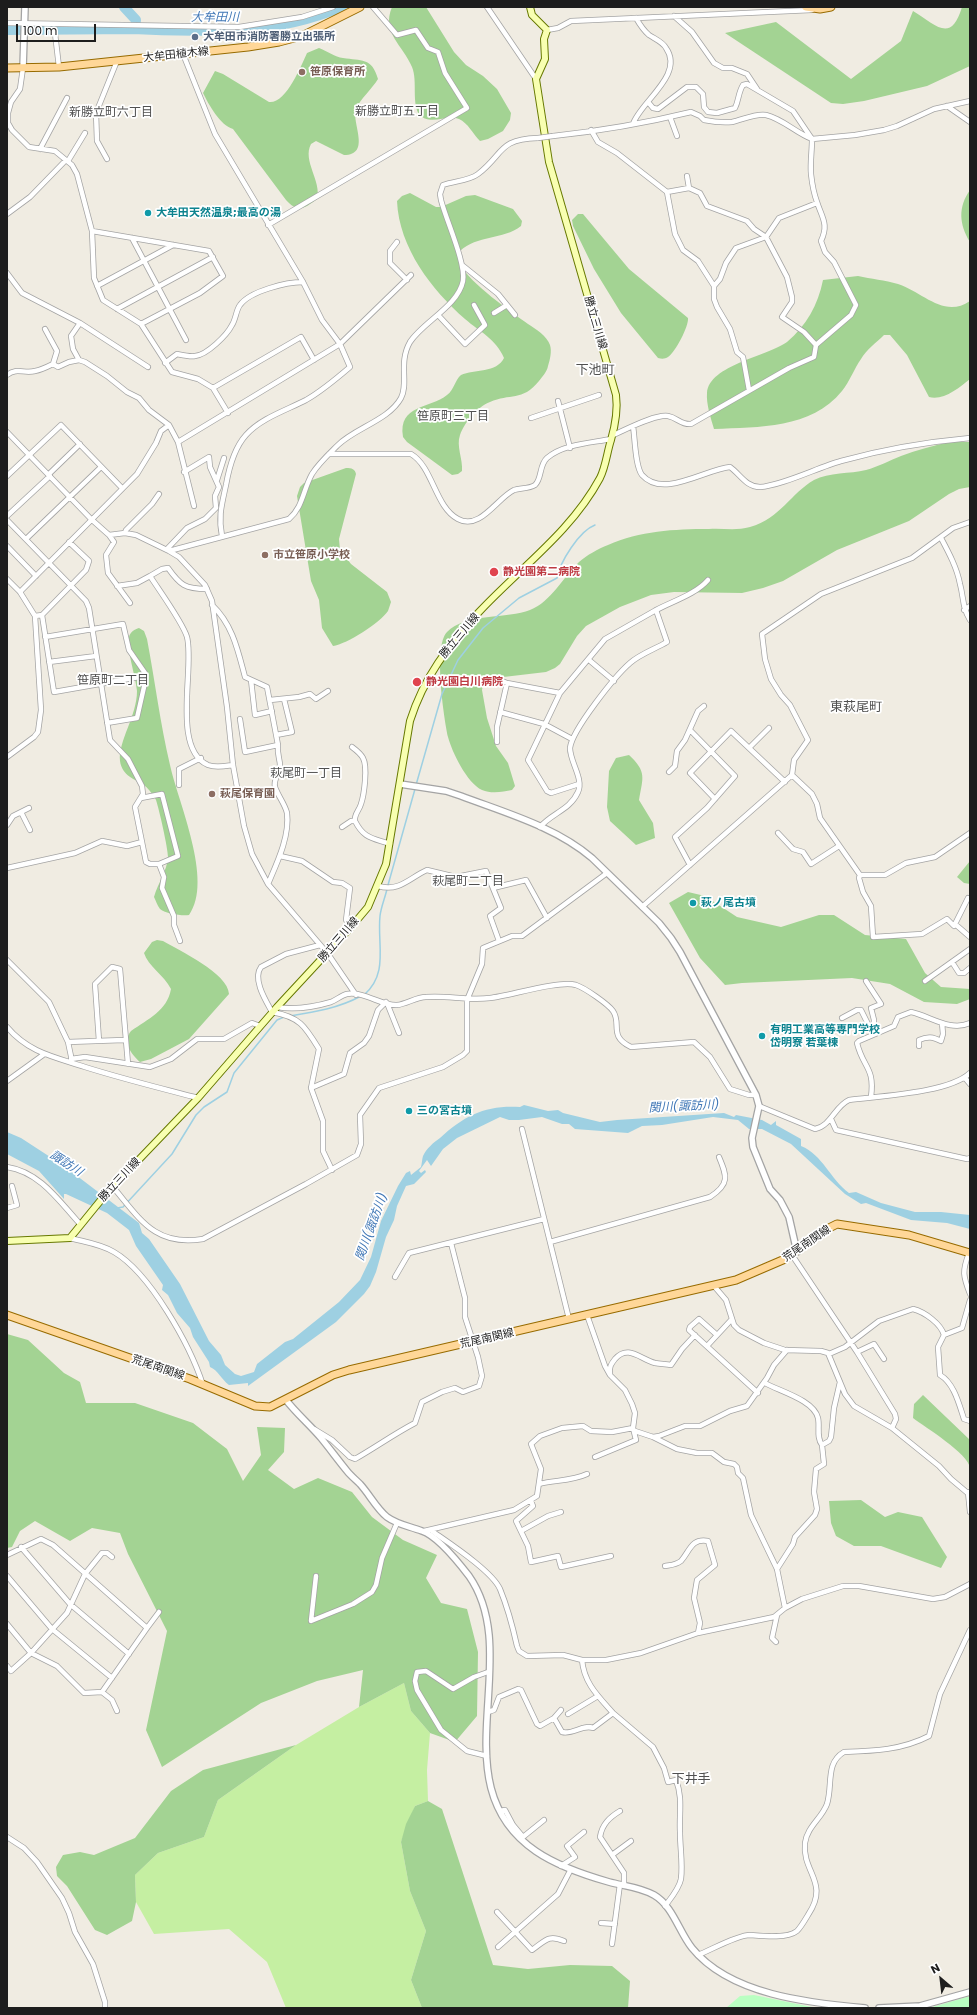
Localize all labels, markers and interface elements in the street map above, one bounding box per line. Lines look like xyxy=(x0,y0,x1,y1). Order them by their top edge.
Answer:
water label: 大牟田川 xyxy=(191,11,239,25)
scale bar xyxy=(18,16,98,42)
text: 100 m xyxy=(23,22,57,39)
place label: 大牟田市消防署勝立出張所 xyxy=(203,30,335,44)
marker: 大牟田市消防署勝立出張所 xyxy=(190,32,200,42)
street label: 大牟田植木線 xyxy=(142,45,210,65)
place label: 笹原保育所 xyxy=(310,65,365,79)
marker: 笹原保育所 xyxy=(297,67,307,77)
district label: 新勝立町五丁目 xyxy=(355,105,439,119)
district label: 新勝立町六丁目 xyxy=(69,106,153,120)
place label: 大牟田天然温泉;最高の湯 xyxy=(156,206,281,220)
marker: 大牟田天然温泉;最高の湯 xyxy=(143,208,153,218)
street label: 勝立三川線 xyxy=(581,295,609,351)
district label: 下池町 xyxy=(576,363,614,379)
district label: 笹原町三丁目 xyxy=(417,410,489,424)
place label: 市立笹原小学校 xyxy=(273,548,350,562)
marker: 市立笹原小学校 xyxy=(260,550,270,560)
place label: 静光園第二病院 xyxy=(503,565,580,579)
marker: 静光園第二病院 xyxy=(488,566,500,578)
street label: 勝立三川線 xyxy=(437,611,483,661)
district label: 笹原町二丁目 xyxy=(77,674,149,688)
place label: 静光園白川病院 xyxy=(426,675,503,689)
marker: 静光園白川病院 xyxy=(411,676,423,688)
district label: 東萩尾町 xyxy=(830,700,882,716)
district label: 萩尾町一丁目 xyxy=(270,767,342,781)
place label: 萩尾保育園 xyxy=(220,787,275,801)
marker: 萩尾保育園 xyxy=(207,789,217,799)
district label: 萩尾町二丁目 xyxy=(432,875,504,889)
place label: 萩ノ尾古墳 xyxy=(701,896,756,910)
marker: 萩ノ尾古墳 xyxy=(688,898,698,908)
street label: 勝立三川線 xyxy=(316,915,362,965)
place label: 有明工業高等専門学校 岱明寮 若葉棟 xyxy=(770,1023,880,1049)
marker: 有明工業高等専門学校 岱明寮 若葉棟 xyxy=(757,1031,767,1041)
water label: 関川(諏訪川) xyxy=(648,1098,720,1116)
place label: 三の宮古墳 xyxy=(417,1104,472,1118)
marker: 三の宮古墳 xyxy=(404,1106,414,1116)
water label: 諏訪川 xyxy=(47,1148,85,1180)
street label: 勝立三川線 xyxy=(96,1155,144,1205)
water label: 関川(諏訪川) xyxy=(353,1191,391,1263)
street label: 荒尾南関線 xyxy=(781,1223,833,1265)
street label: 荒尾南関線 xyxy=(459,1326,515,1352)
street label: 荒尾南関線 xyxy=(130,1353,186,1383)
district label: 下井手 xyxy=(672,1772,710,1788)
north arrow xyxy=(921,1959,961,1999)
text: N xyxy=(928,1959,943,1977)

